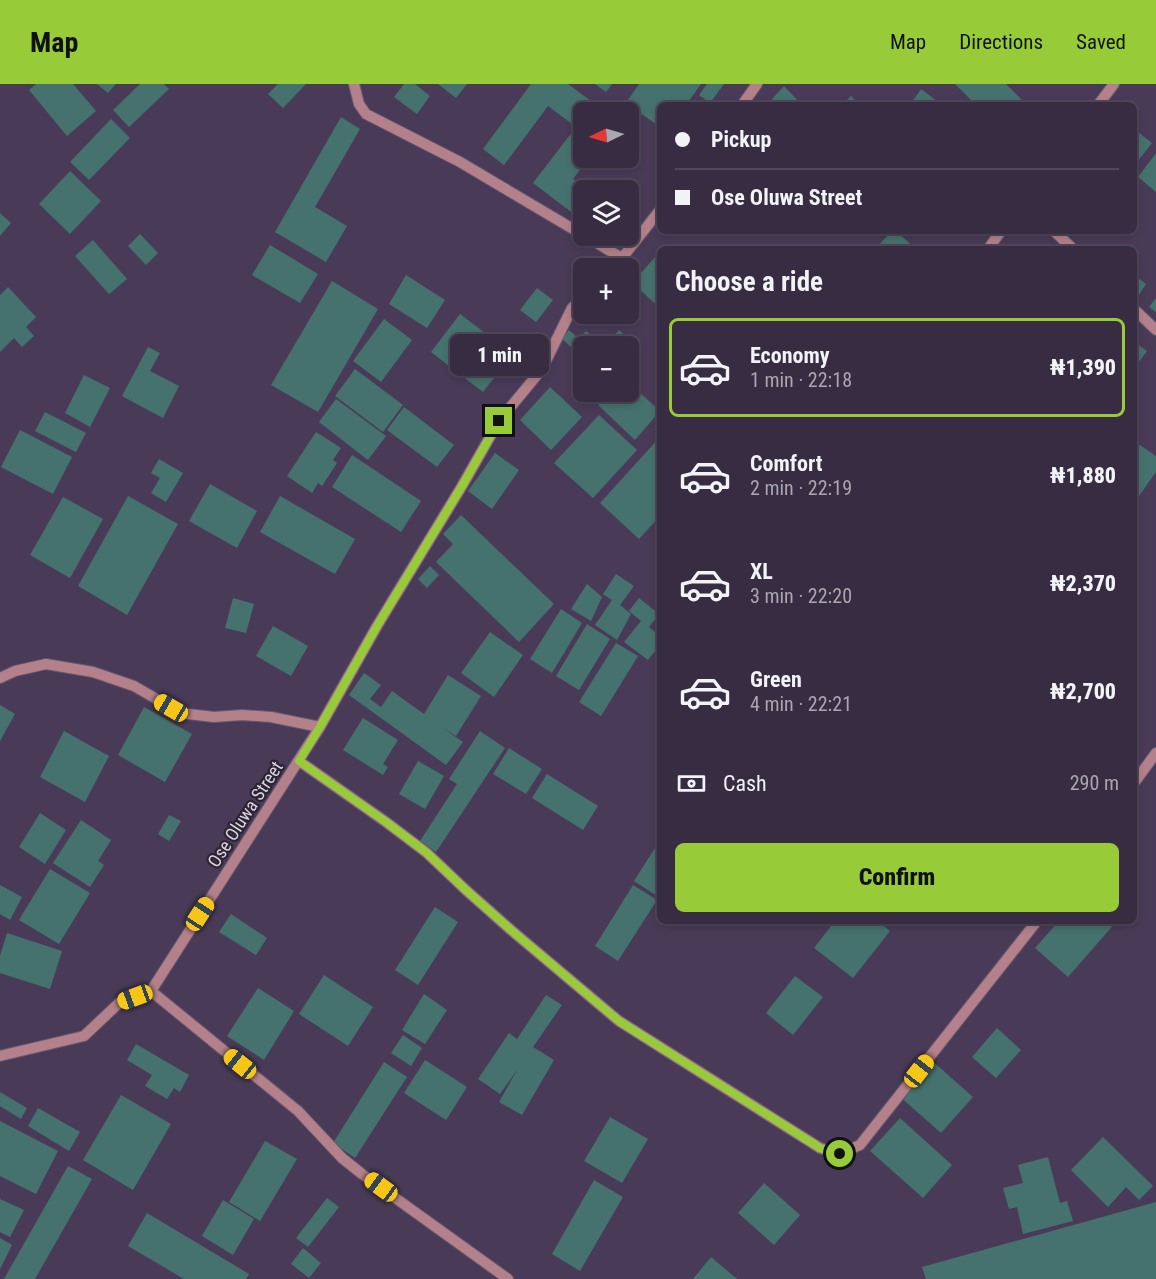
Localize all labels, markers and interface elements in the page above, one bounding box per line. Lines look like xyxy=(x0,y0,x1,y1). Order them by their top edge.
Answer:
text: Map xyxy=(30,26,78,59)
text: Map xyxy=(890,30,926,54)
text: Directions xyxy=(959,30,1043,54)
text: Saved xyxy=(1076,30,1126,54)
north arrow xyxy=(573,102,639,168)
map controls xyxy=(573,102,639,402)
text: Pickup xyxy=(711,127,771,152)
button: layers xyxy=(573,180,639,246)
text: Ose Oluwa Street xyxy=(711,185,862,210)
button: + xyxy=(573,258,639,324)
text: Choose a ride xyxy=(675,266,823,298)
callout: 1 min xyxy=(450,334,548,376)
button: − xyxy=(573,336,639,402)
icon: car xyxy=(678,341,732,395)
text: 1 min xyxy=(477,343,522,367)
text: Economy xyxy=(750,343,830,368)
text: ₦1,390 xyxy=(1050,355,1116,380)
text: 1 min · 22:18 xyxy=(750,368,852,392)
route end xyxy=(485,407,512,434)
icon: car xyxy=(678,449,732,503)
text: Comfort xyxy=(750,451,823,476)
text: ₦1,880 xyxy=(1050,463,1116,488)
text: 2 min · 22:19 xyxy=(750,476,852,500)
icon: car xyxy=(678,557,732,611)
text: XL xyxy=(750,559,773,584)
text: ₦2,370 xyxy=(1050,571,1116,596)
text: 3 min · 22:20 xyxy=(750,584,852,608)
icon: car xyxy=(678,665,732,719)
text: Green xyxy=(750,667,802,692)
text: ₦2,700 xyxy=(1050,679,1116,704)
car xyxy=(151,691,191,725)
text: 4 min · 22:21 xyxy=(750,692,852,716)
street label: Ose Oluwa Street xyxy=(203,757,287,871)
icon: cash xyxy=(675,767,708,800)
text: Cash xyxy=(723,771,767,796)
text: 290 m xyxy=(1070,771,1119,795)
button: Confirm xyxy=(675,843,1119,912)
car xyxy=(183,894,217,934)
car xyxy=(115,982,155,1012)
car xyxy=(220,1046,260,1082)
car xyxy=(901,1051,937,1091)
route start xyxy=(826,1140,853,1167)
car xyxy=(361,1169,401,1205)

